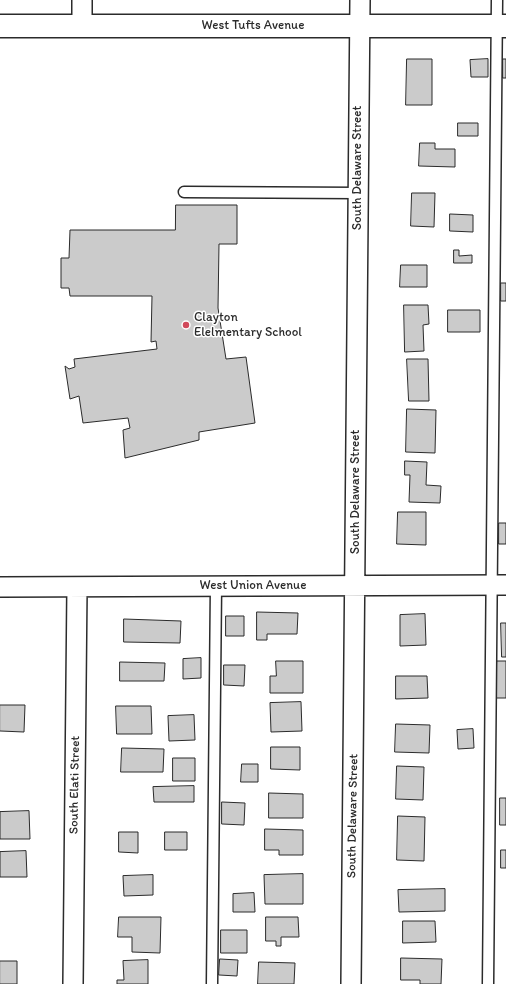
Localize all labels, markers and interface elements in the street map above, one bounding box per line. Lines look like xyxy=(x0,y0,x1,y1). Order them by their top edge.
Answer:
street label: West Tufts Avenue xyxy=(202,18,304,34)
street label: South Delaware Street xyxy=(350,106,366,230)
place label: Clayton Elelmentary School xyxy=(194,310,302,341)
marker: Clayton Elelmentary School xyxy=(181,320,191,330)
street label: South Delaware Street xyxy=(348,430,364,554)
street label: West Union Avenue xyxy=(200,578,306,594)
street label: South Elati Street xyxy=(66,736,84,834)
street label: South Delaware Street xyxy=(344,754,362,878)

